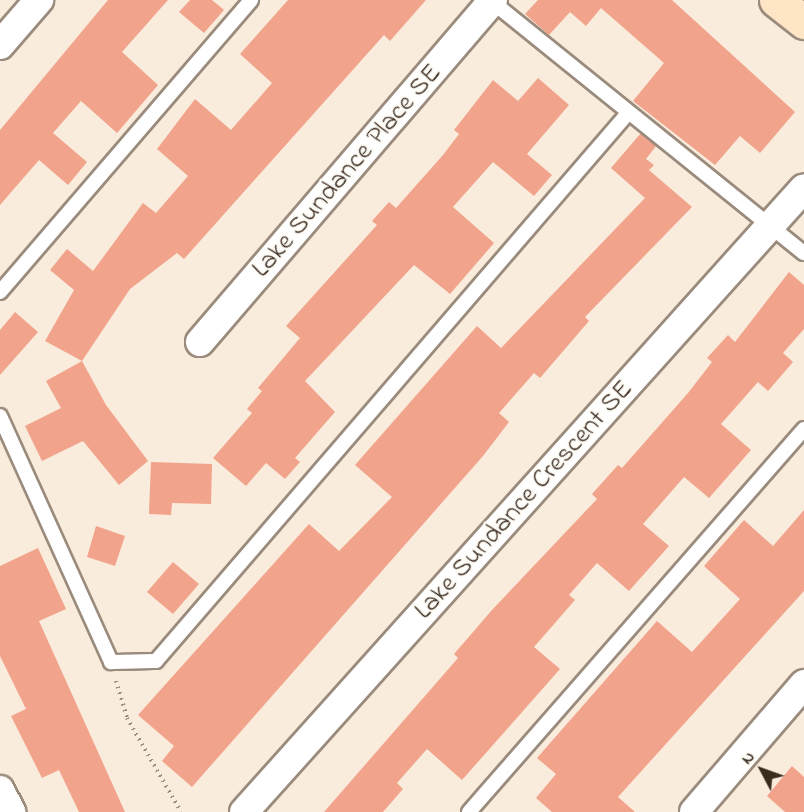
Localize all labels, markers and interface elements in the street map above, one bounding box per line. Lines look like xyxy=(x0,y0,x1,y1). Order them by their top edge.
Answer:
street label: Lake Sundance Place SE xyxy=(245,57,449,285)
street label: Lake Sundance Crescent SE xyxy=(408,374,640,626)
north arrow xyxy=(732,740,792,800)
text: N xyxy=(736,746,761,770)

